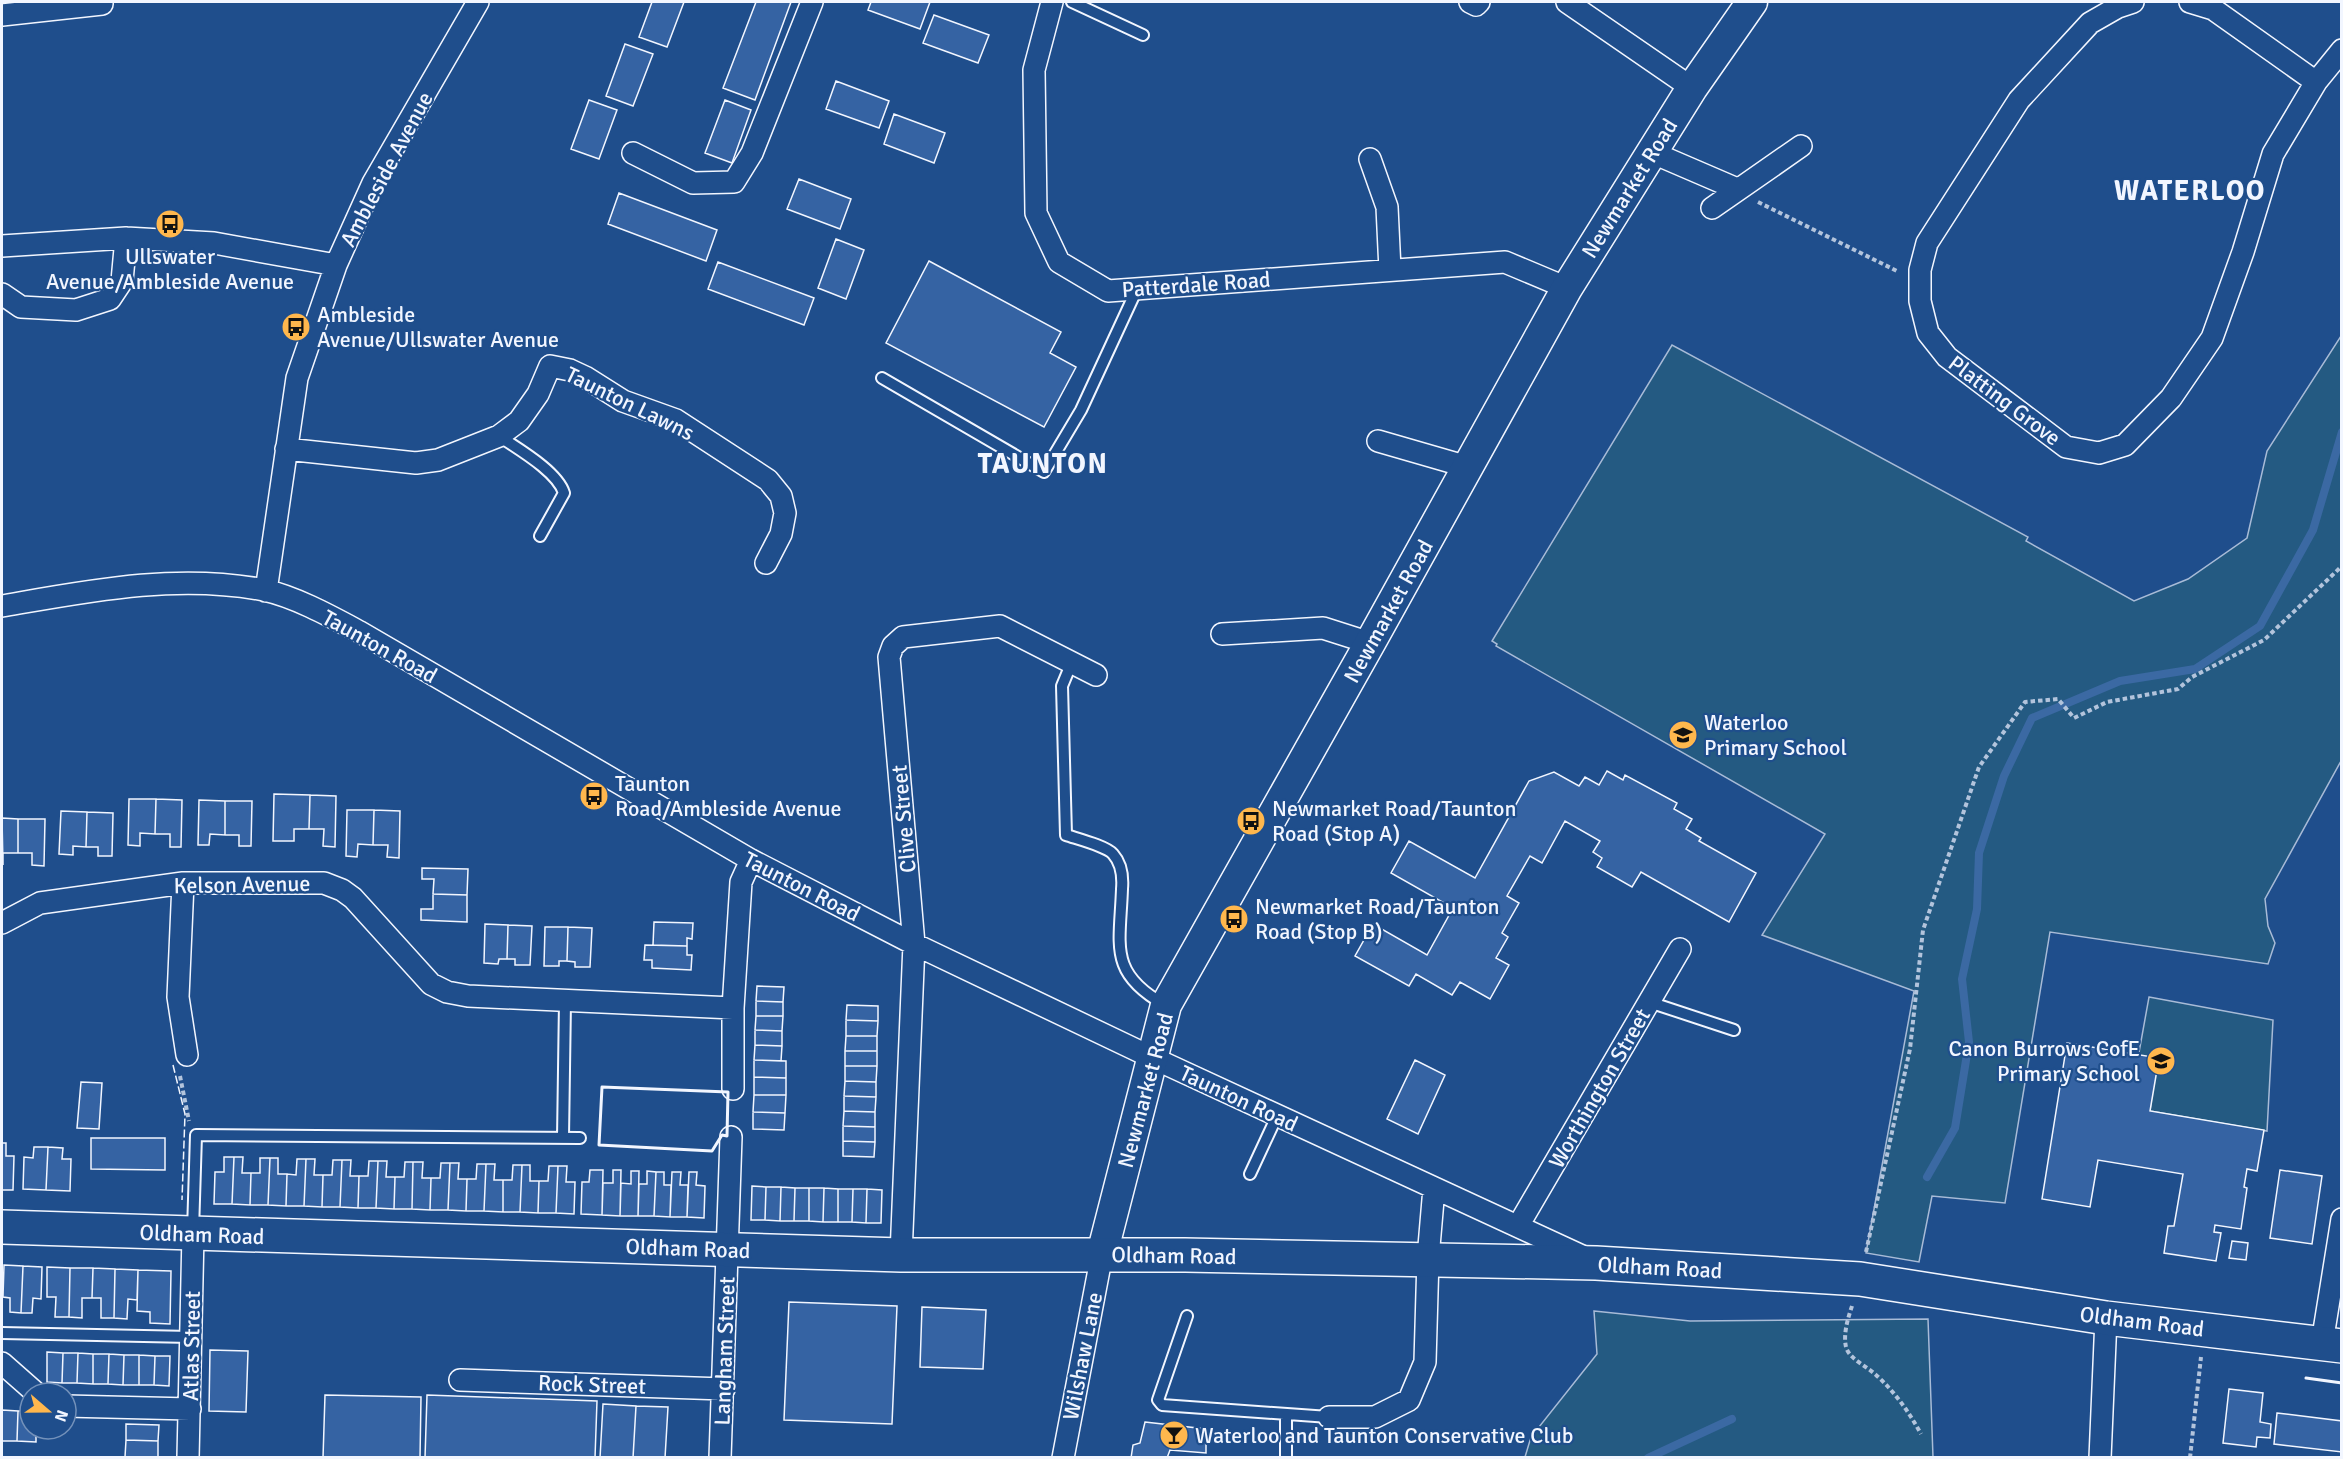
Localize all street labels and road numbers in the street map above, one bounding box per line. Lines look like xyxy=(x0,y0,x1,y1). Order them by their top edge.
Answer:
street label: Ambleside Avenue xyxy=(334,87,439,251)
street label: Newmarket Road xyxy=(1576,113,1683,263)
street label: Patterdale Road xyxy=(1121,266,1271,303)
street label: Platting Grove xyxy=(1943,349,2066,451)
street label: Taunton Lawns xyxy=(561,361,699,446)
street label: Newmarket Road xyxy=(1338,535,1439,688)
street label: Taunton Road xyxy=(318,604,442,689)
street label: Clive Street xyxy=(885,764,922,874)
street label: Taunton Road xyxy=(739,846,865,927)
street label: Kelson Avenue xyxy=(173,870,311,899)
street label: Worthington Street xyxy=(1543,1003,1656,1173)
street label: Newmarket Road xyxy=(1112,1010,1179,1171)
street label: Taunton Road xyxy=(1175,1059,1302,1138)
street label: Oldham Road xyxy=(139,1219,265,1250)
street label: Oldham Road xyxy=(625,1233,751,1264)
street label: Oldham Road xyxy=(1111,1241,1237,1270)
street label: Oldham Road xyxy=(1597,1251,1723,1284)
street label: Langham Street xyxy=(708,1276,741,1426)
street label: Atlas Street xyxy=(177,1290,206,1401)
street label: Wilshaw Lane xyxy=(1057,1290,1108,1422)
street label: Oldham Road xyxy=(2078,1300,2206,1343)
street label: Rock Street xyxy=(538,1369,647,1400)

